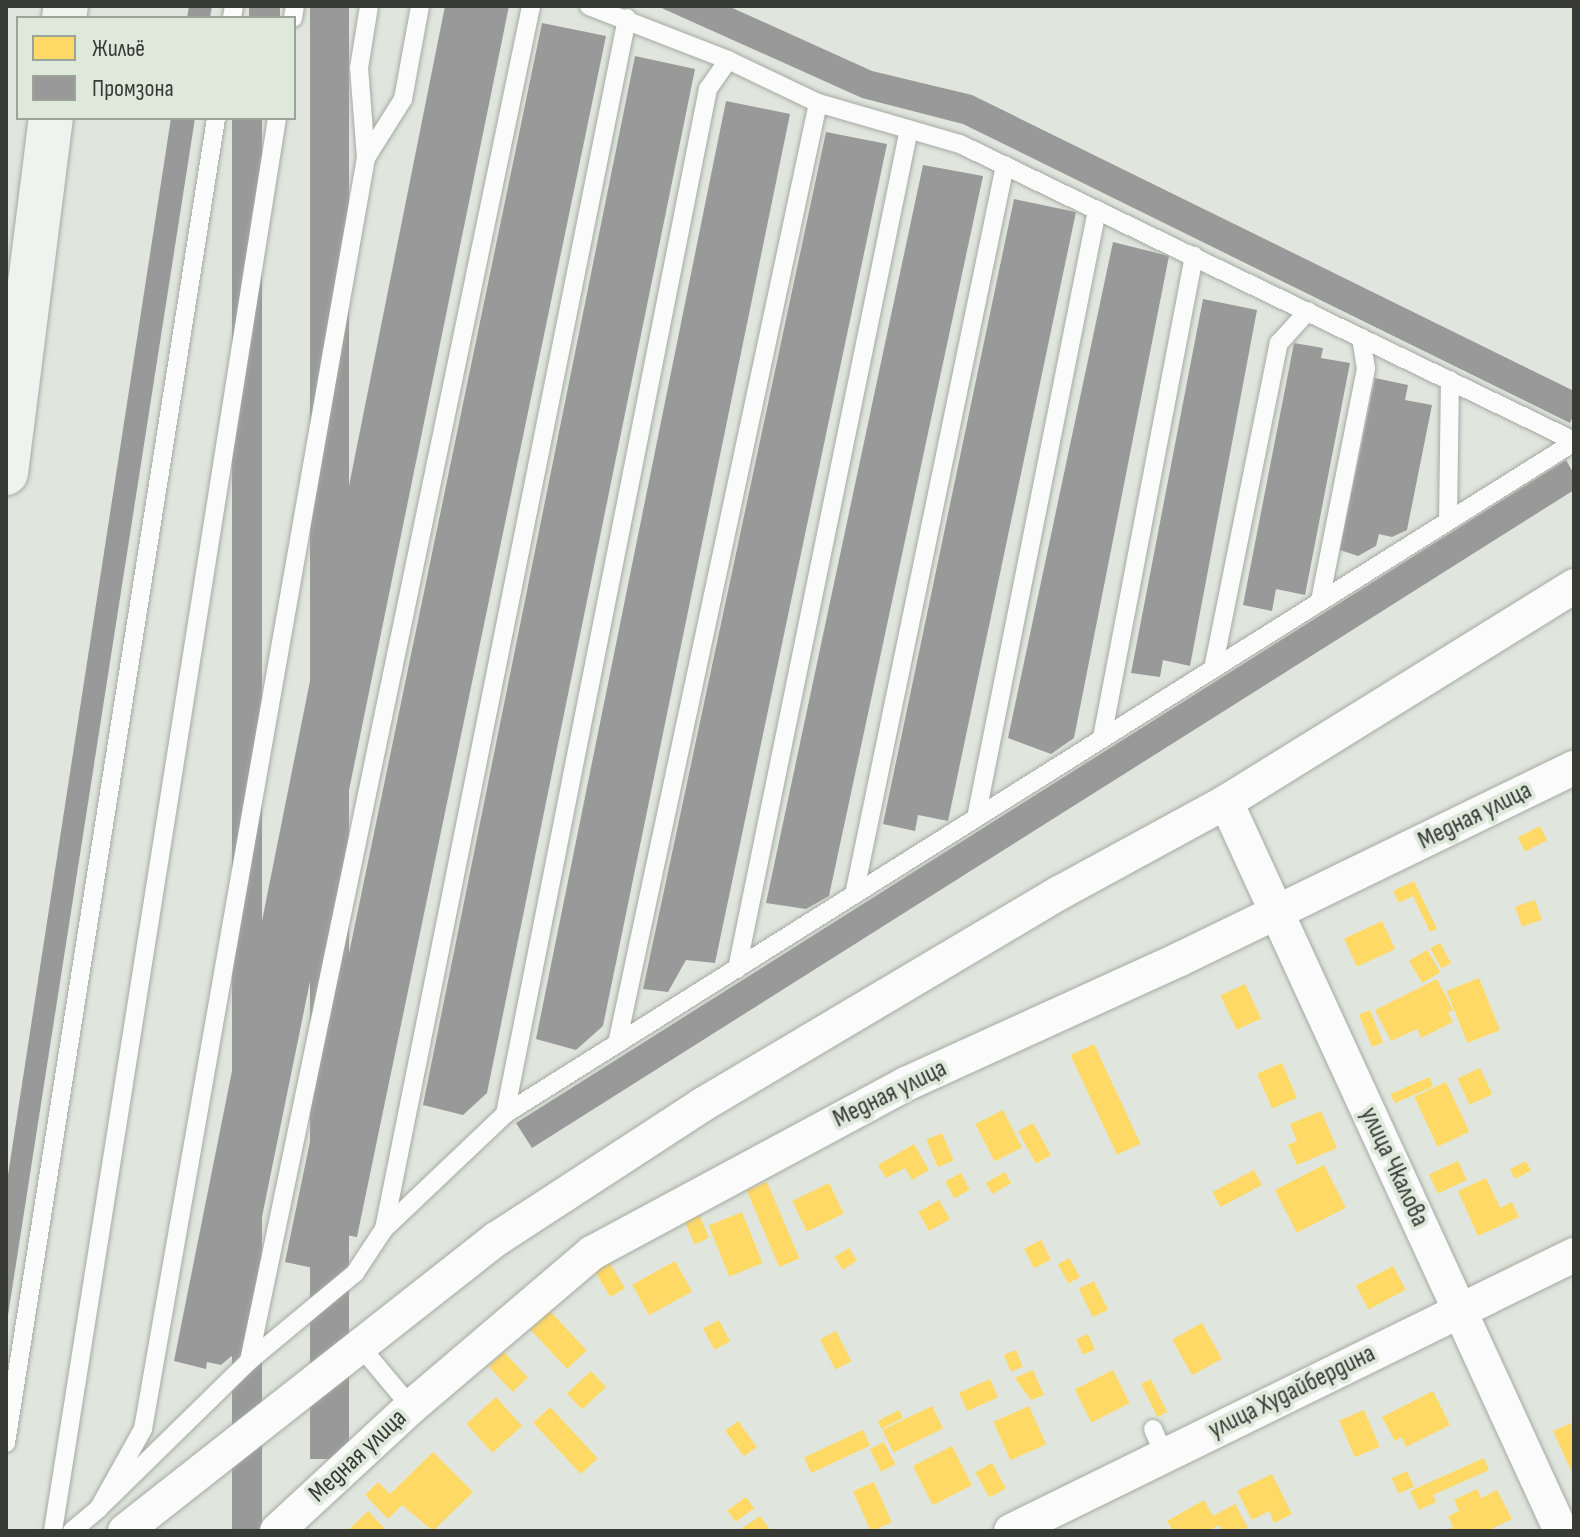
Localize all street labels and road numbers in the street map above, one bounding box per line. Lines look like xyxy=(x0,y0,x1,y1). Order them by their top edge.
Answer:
street label: Медная улица xyxy=(1413,775,1537,857)
street label: Медная улица xyxy=(828,1053,952,1135)
street label: улица Чкалова xyxy=(1353,1102,1435,1232)
street label: улица Худайбердина xyxy=(1204,1338,1380,1446)
street label: Медная улица xyxy=(303,1403,413,1509)

